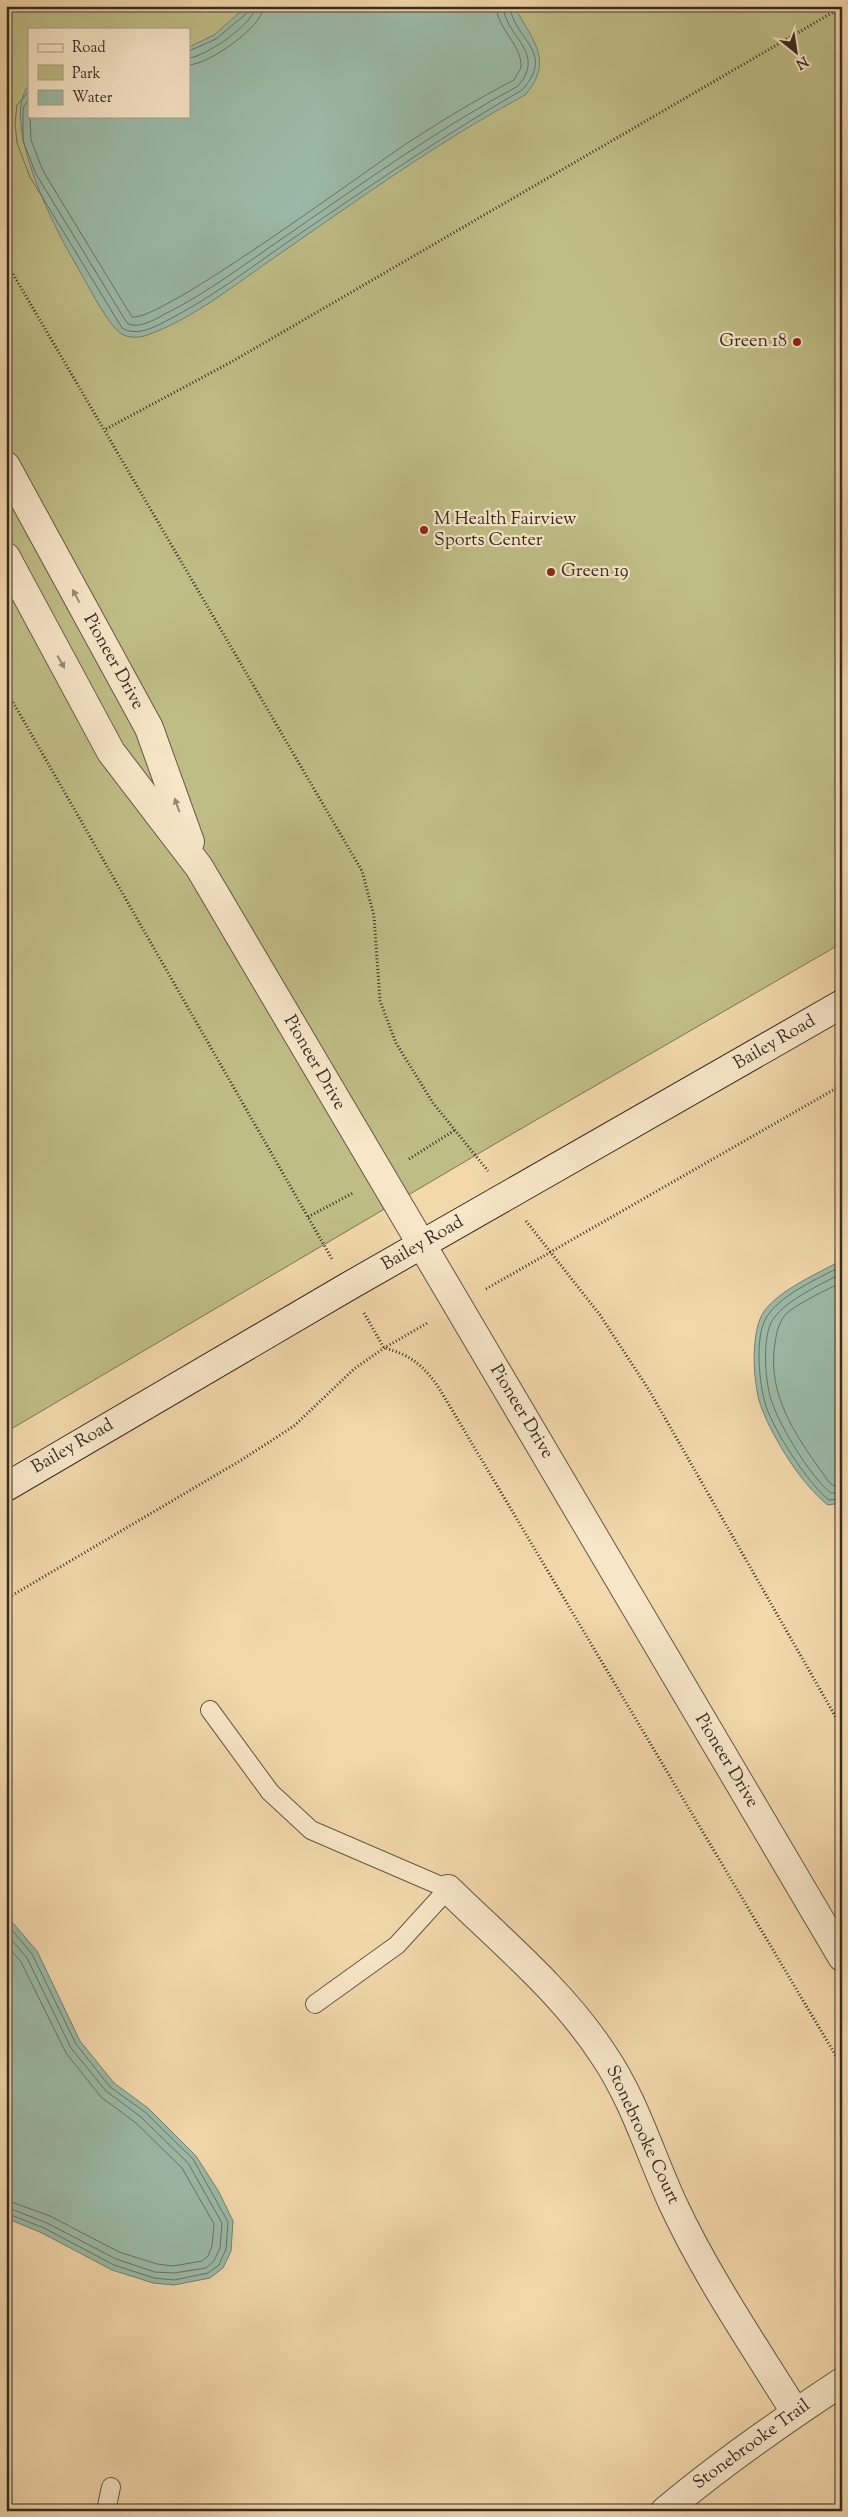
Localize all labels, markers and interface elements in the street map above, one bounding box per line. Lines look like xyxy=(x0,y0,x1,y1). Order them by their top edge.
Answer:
legend xyxy=(28,28,190,118)
north arrow xyxy=(770,28,820,78)
text: Road xyxy=(72,38,106,59)
text: N xyxy=(792,50,811,73)
text: Park xyxy=(72,64,101,85)
text: Water xyxy=(72,88,113,109)
place label: Green 18 xyxy=(719,329,787,355)
marker: Green 18 xyxy=(791,336,803,348)
place label: M Health Fairview Sports Center xyxy=(434,507,577,554)
marker: M Health Fairview Sports Center xyxy=(418,524,430,536)
place label: Green 19 xyxy=(561,559,629,585)
marker: Green 19 xyxy=(545,566,557,578)
one-way arrow xyxy=(72,589,80,604)
street label: Pioneer Drive xyxy=(76,609,150,715)
one-way arrow xyxy=(57,656,66,669)
one-way arrow xyxy=(173,797,181,812)
street label: Bailey Road xyxy=(729,1009,821,1077)
street label: Pioneer Drive xyxy=(276,1011,352,1115)
street label: Bailey Road xyxy=(377,1210,469,1278)
street label: Pioneer Drive xyxy=(483,1360,559,1464)
street label: Bailey Road xyxy=(27,1413,119,1481)
street label: Pioneer Drive xyxy=(688,1709,764,1813)
street label: Stonebrooke Court xyxy=(598,2061,686,2209)
street label: Stonebrooke Trail xyxy=(688,2393,816,2497)

